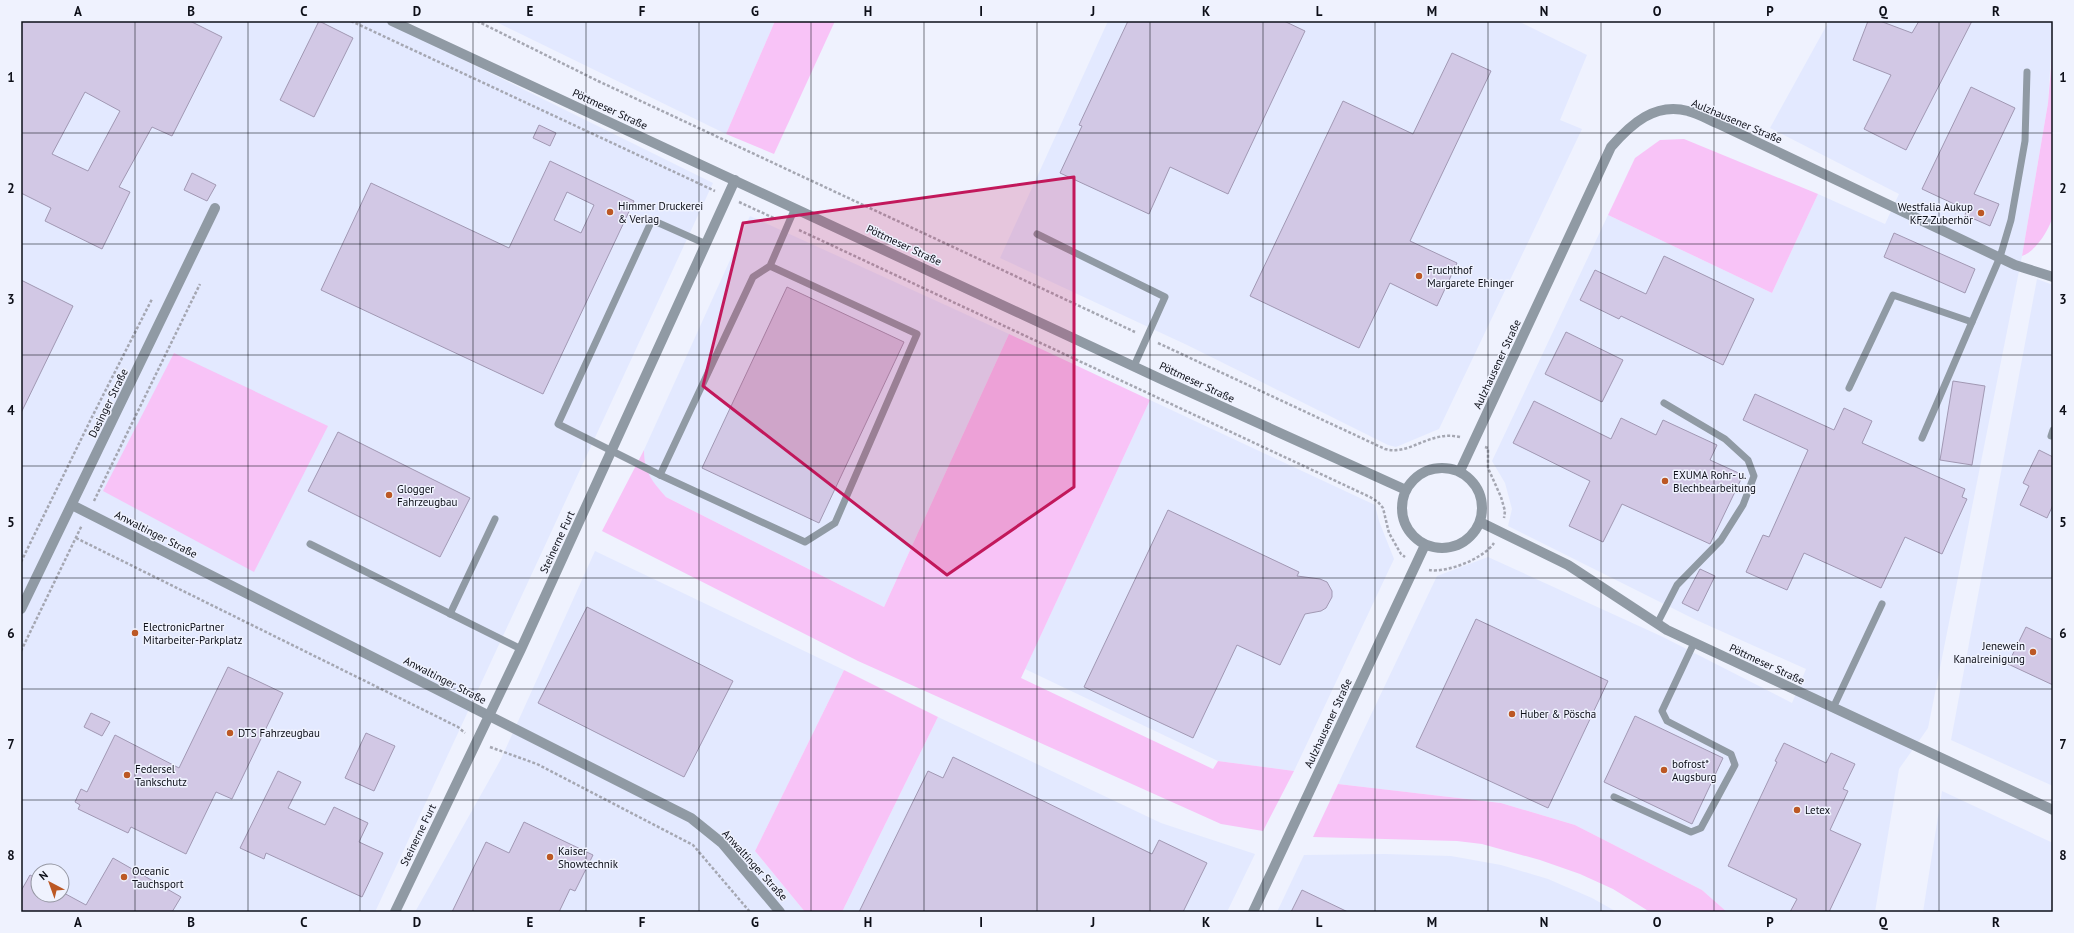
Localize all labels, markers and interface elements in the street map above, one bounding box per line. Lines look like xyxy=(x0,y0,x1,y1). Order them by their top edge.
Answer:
text: A xyxy=(74,3,82,20)
text: B xyxy=(187,3,195,20)
text: C xyxy=(300,3,308,20)
text: D xyxy=(413,3,421,20)
text: E xyxy=(527,3,534,20)
text: F xyxy=(639,3,646,20)
text: G xyxy=(751,3,759,20)
text: H xyxy=(864,3,872,20)
text: I xyxy=(979,3,983,20)
text: J xyxy=(1090,3,1095,20)
text: K xyxy=(1202,3,1210,20)
text: L xyxy=(1316,3,1323,20)
text: M xyxy=(1427,3,1437,20)
text: N xyxy=(1540,3,1548,20)
text: O xyxy=(1653,3,1662,20)
text: P xyxy=(1766,3,1774,20)
text: Q xyxy=(1879,3,1889,20)
text: R xyxy=(1992,3,2000,20)
text: 1 xyxy=(7,69,15,86)
text: 1 xyxy=(2059,69,2067,86)
street label: Pöttmeser Straße xyxy=(570,85,650,133)
street label: Aulzhausener Straße xyxy=(1689,96,1785,147)
text: 2 xyxy=(7,180,15,197)
text: 2 xyxy=(2059,180,2067,197)
place label: Himmer Druckerei & Verlag xyxy=(618,199,703,226)
place label: Westfalia Aukup KFZ Zuberhör xyxy=(1898,200,1973,227)
marker: Himmer Druckerei & Verlag xyxy=(605,207,615,217)
marker: Westfalia Aukup KFZ Zuberhör xyxy=(1976,208,1986,218)
street label: Pöttmeser Straße xyxy=(864,221,944,269)
place label: Fruchthof Margarete Ehinger xyxy=(1427,263,1514,290)
marker: Fruchthof Margarete Ehinger xyxy=(1414,271,1424,281)
text: 3 xyxy=(7,291,15,308)
text: 3 xyxy=(2059,291,2067,308)
street label: Aulzhausener Straße xyxy=(1470,317,1524,411)
street label: Pöttmeser Straße xyxy=(1157,358,1237,406)
street label: Dasinger Straße xyxy=(85,366,131,440)
text: 4 xyxy=(7,402,15,419)
text: 4 xyxy=(2059,402,2067,419)
place label: EXUMA Rohr- u. Blechbearbeitung xyxy=(1673,468,1756,495)
marker: EXUMA Rohr- u. Blechbearbeitung xyxy=(1660,476,1670,486)
place label: Glogger Fahrzeugbau xyxy=(397,482,457,509)
marker: Glogger Fahrzeugbau xyxy=(384,490,394,500)
street label: Anwaltinger Straße xyxy=(112,507,200,561)
street label: Steinerne Furt xyxy=(536,508,578,575)
text: 5 xyxy=(7,514,15,531)
text: 5 xyxy=(2059,514,2067,531)
place label: ElectronicPartner Mitarbeiter-Parkplatz xyxy=(143,620,243,647)
text: 6 xyxy=(7,625,15,642)
text: 6 xyxy=(2059,625,2067,642)
marker: ElectronicPartner Mitarbeiter-Parkplatz xyxy=(130,628,140,638)
place label: Jenewein Kanalreinigung xyxy=(1953,639,2025,666)
street label: Pöttmeser Straße xyxy=(1727,640,1807,688)
marker: Jenewein Kanalreinigung xyxy=(2028,647,2038,657)
street label: Anwaltinger Straße xyxy=(401,653,489,707)
street label: Aulzhausener Straße xyxy=(1301,676,1355,770)
place label: Huber & Pöscha xyxy=(1520,707,1596,721)
marker: Huber & Pöscha xyxy=(1507,709,1517,719)
place label: DTS Fahrzeugbau xyxy=(238,726,320,740)
marker: DTS Fahrzeugbau xyxy=(225,728,235,738)
text: 7 xyxy=(7,736,15,753)
text: 7 xyxy=(2059,736,2067,753)
place label: bofrost* Augsburg xyxy=(1672,757,1717,784)
place label: Federsel Tankschutz xyxy=(135,762,187,789)
marker: bofrost* Augsburg xyxy=(1659,765,1669,775)
marker: Federsel Tankschutz xyxy=(122,770,132,780)
street label: Steinerne Furt xyxy=(397,801,439,868)
place label: Letex xyxy=(1805,803,1831,817)
marker: Letex xyxy=(1792,805,1802,815)
street label: Anwaltinger Straße xyxy=(719,827,791,904)
place label: Kaiser Showtechnik xyxy=(558,844,619,871)
text: 8 xyxy=(7,847,15,864)
text: 8 xyxy=(2059,847,2067,864)
marker: Kaiser Showtechnik xyxy=(545,852,555,862)
north arrow xyxy=(30,863,70,903)
place label: Oceanic Tauchsport xyxy=(132,864,184,891)
text: N xyxy=(36,868,51,883)
marker: Oceanic Tauchsport xyxy=(119,872,129,882)
text: A xyxy=(74,914,82,931)
text: B xyxy=(187,914,195,931)
text: C xyxy=(300,914,308,931)
text: D xyxy=(413,914,421,931)
text: E xyxy=(527,914,534,931)
text: F xyxy=(639,914,646,931)
text: G xyxy=(751,914,759,931)
text: H xyxy=(864,914,872,931)
text: I xyxy=(979,914,983,931)
text: J xyxy=(1090,914,1095,931)
text: K xyxy=(1202,914,1210,931)
text: L xyxy=(1316,914,1323,931)
text: M xyxy=(1427,914,1437,931)
text: N xyxy=(1540,914,1548,931)
text: O xyxy=(1653,914,1662,931)
text: P xyxy=(1766,914,1774,931)
text: Q xyxy=(1879,914,1889,931)
text: R xyxy=(1992,914,2000,931)

